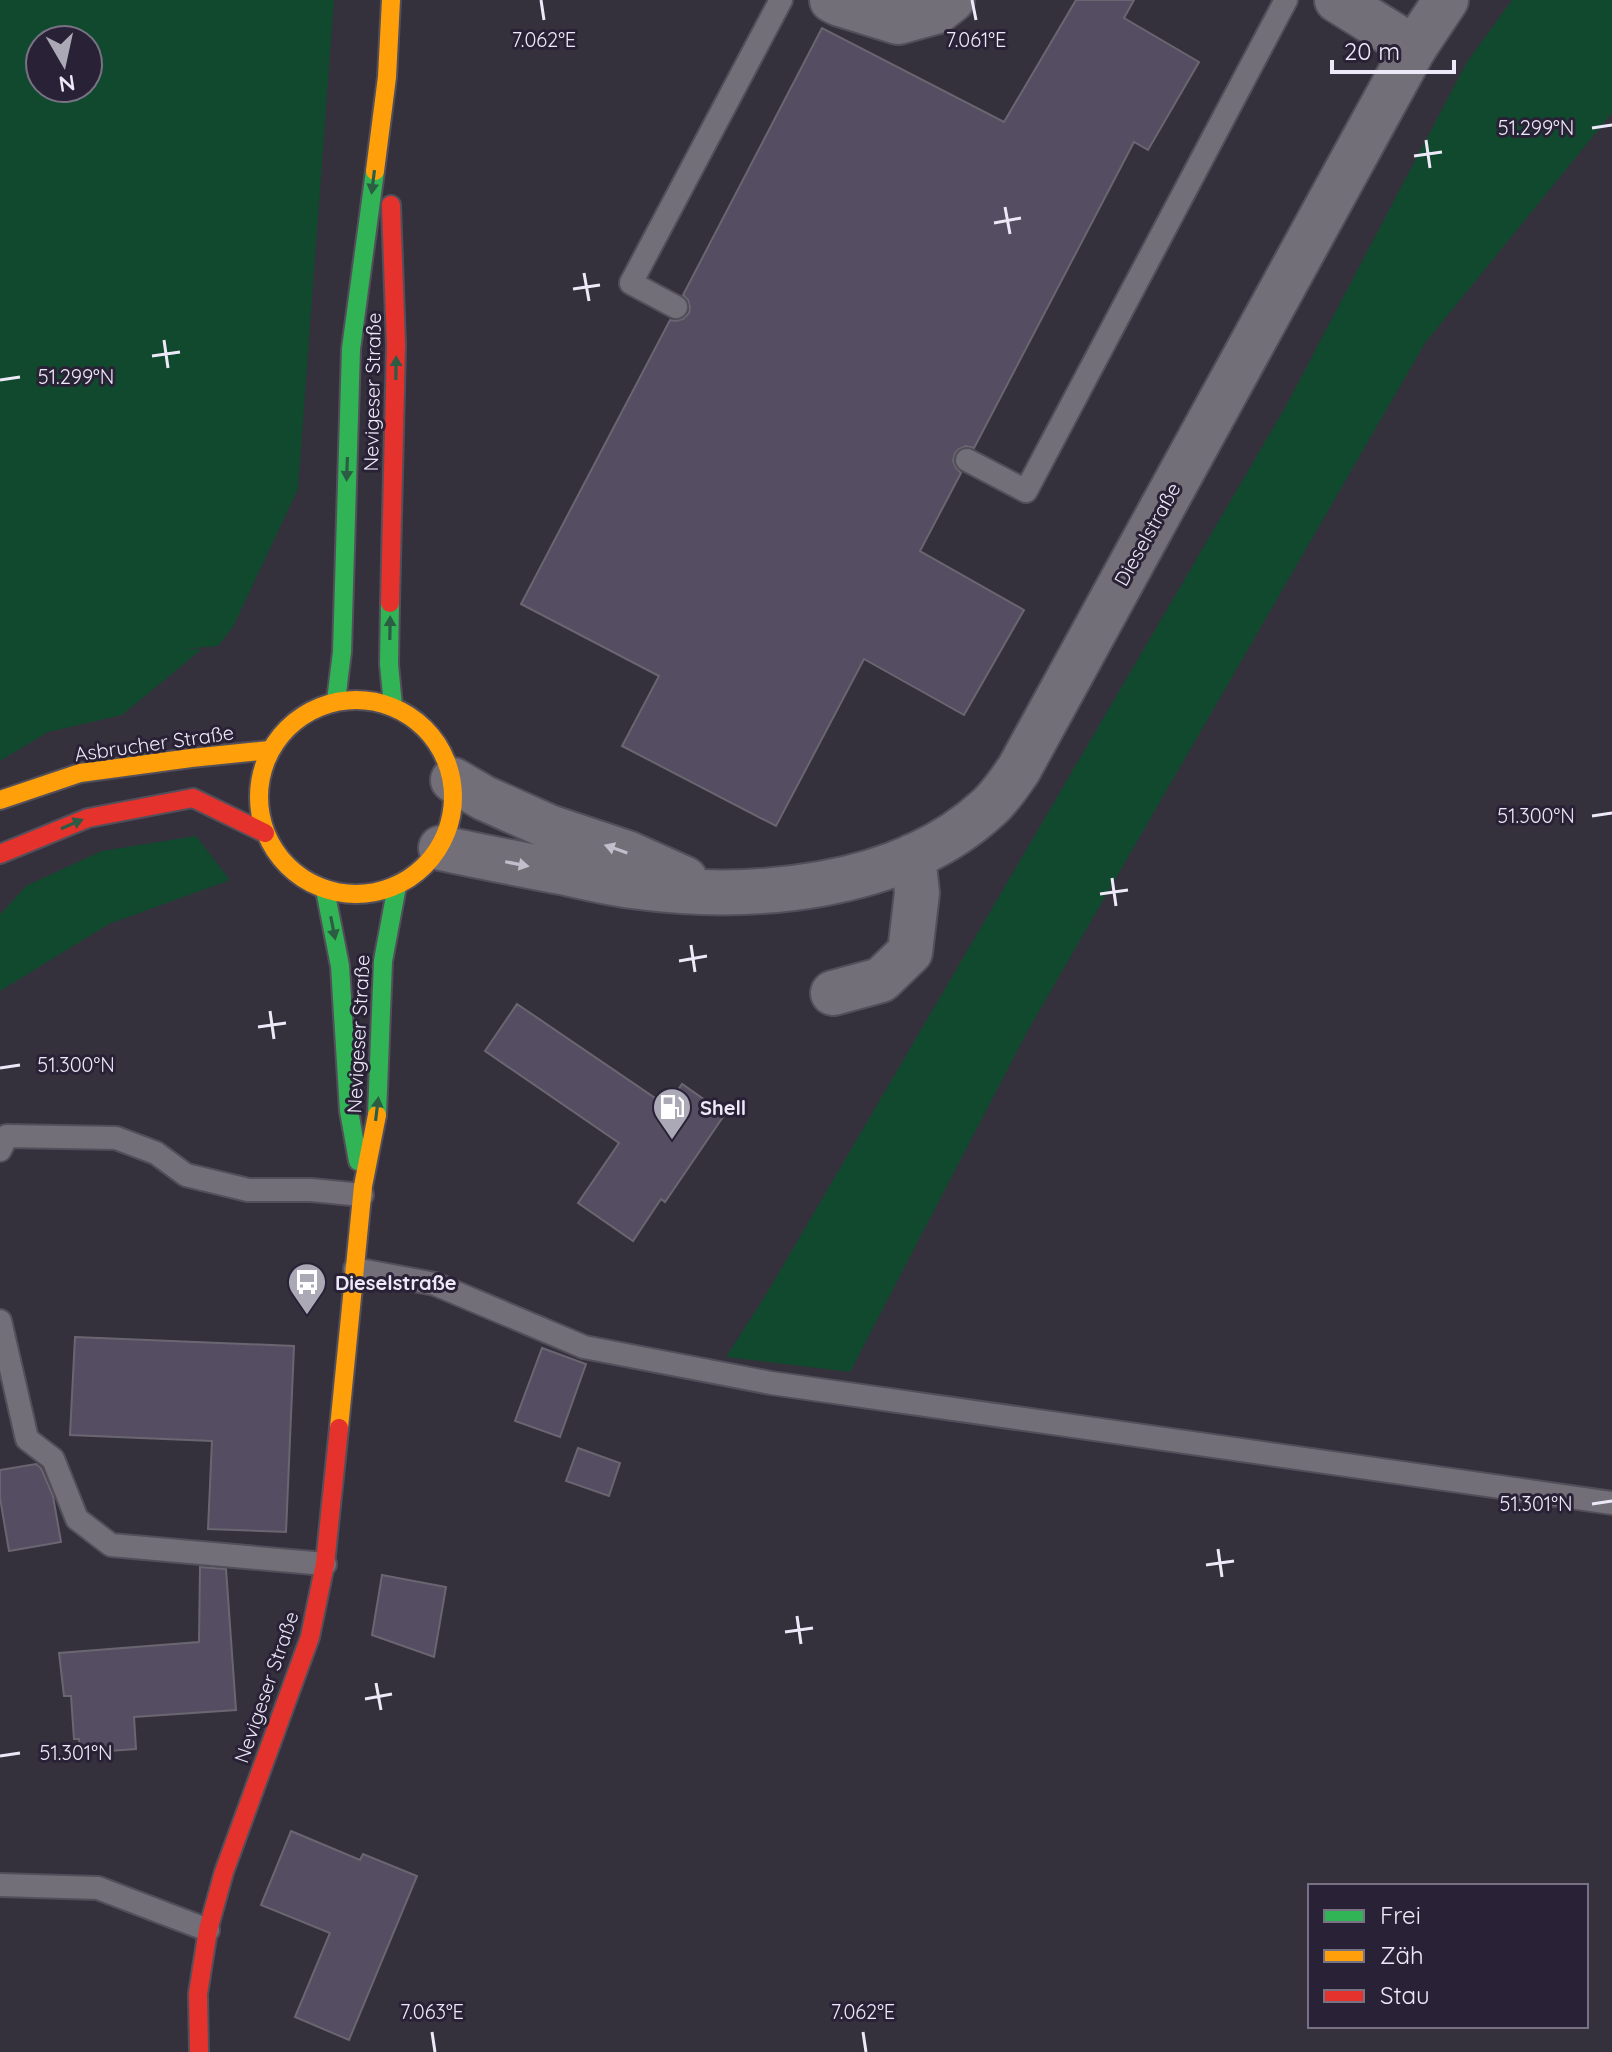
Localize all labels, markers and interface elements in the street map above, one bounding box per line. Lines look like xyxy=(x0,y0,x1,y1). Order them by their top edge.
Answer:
north arrow xyxy=(24,24,104,104)
scale bar xyxy=(1332,24,1454,74)
text: 7.062°E xyxy=(512,27,576,52)
text: 7.061°E xyxy=(946,27,1006,52)
text: 20 m xyxy=(1344,36,1400,66)
text: N xyxy=(57,69,77,99)
text: 51.299°N xyxy=(1498,115,1574,140)
one-way arrow xyxy=(366,170,379,195)
street label: Nevigeser Straße xyxy=(358,312,386,472)
one-way arrow xyxy=(390,355,402,380)
text: 51.299°N xyxy=(38,364,114,389)
one-way arrow xyxy=(341,457,354,482)
street label: Dieselstraße xyxy=(1108,478,1186,590)
one-way arrow xyxy=(384,615,396,640)
street label: Asbrucher Straße xyxy=(73,719,235,767)
text: 51.300°N xyxy=(1497,803,1575,828)
one-way arrow xyxy=(60,818,84,831)
one-way arrow xyxy=(604,842,628,854)
one-way arrow xyxy=(505,858,530,870)
one-way arrow xyxy=(327,916,339,941)
street label: Nevigeser Straße xyxy=(341,954,375,1114)
text: 51.300°N xyxy=(37,1052,115,1077)
fuel station icon: Shell xyxy=(651,1086,693,1141)
place label: Shell xyxy=(700,1095,746,1120)
one-way arrow xyxy=(371,1096,384,1121)
bus stop icon: Dieselstraße xyxy=(286,1261,328,1316)
place label: Dieselstraße xyxy=(335,1270,457,1295)
text: 51.301°N xyxy=(1500,1491,1572,1516)
street label: Nevigeser Straße xyxy=(228,1608,304,1766)
text: 51.301°N xyxy=(40,1740,112,1765)
legend xyxy=(1308,1884,1588,2028)
text: Frei xyxy=(1380,1900,1421,1930)
text: Zäh xyxy=(1380,1940,1424,1970)
text: Stau xyxy=(1380,1980,1430,2010)
text: 7.063°E xyxy=(400,1999,464,2024)
text: 7.062°E xyxy=(831,1999,895,2024)

